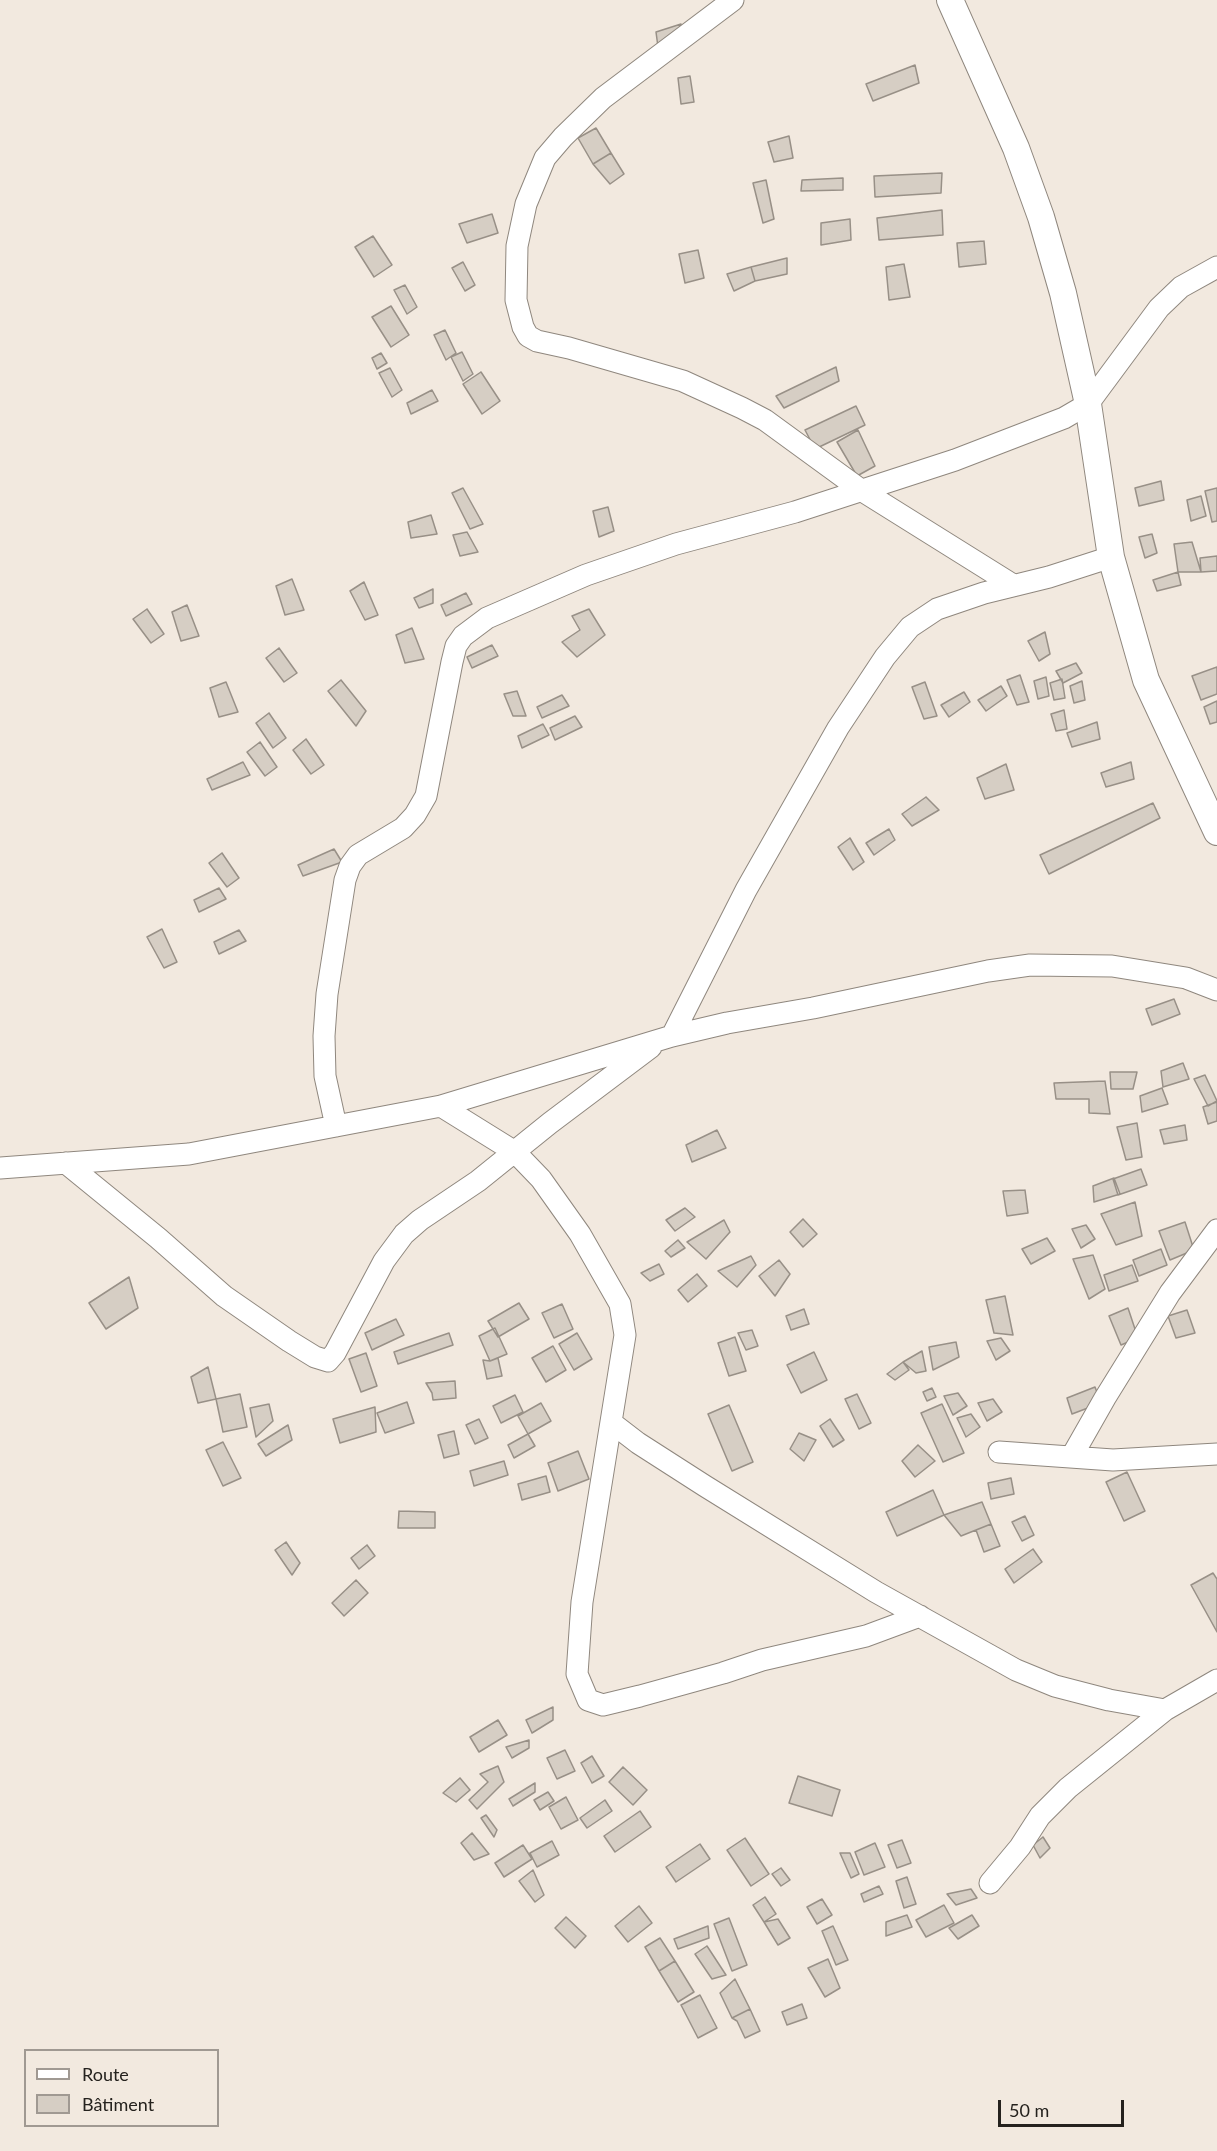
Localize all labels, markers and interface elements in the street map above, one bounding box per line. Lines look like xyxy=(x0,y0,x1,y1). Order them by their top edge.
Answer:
legend xyxy=(24,2049,219,2127)
text: Route xyxy=(82,2063,129,2085)
scale bar xyxy=(1001,2088,1127,2126)
text: Bâtiment xyxy=(82,2093,154,2115)
text: 50 m xyxy=(1009,2099,1049,2121)

